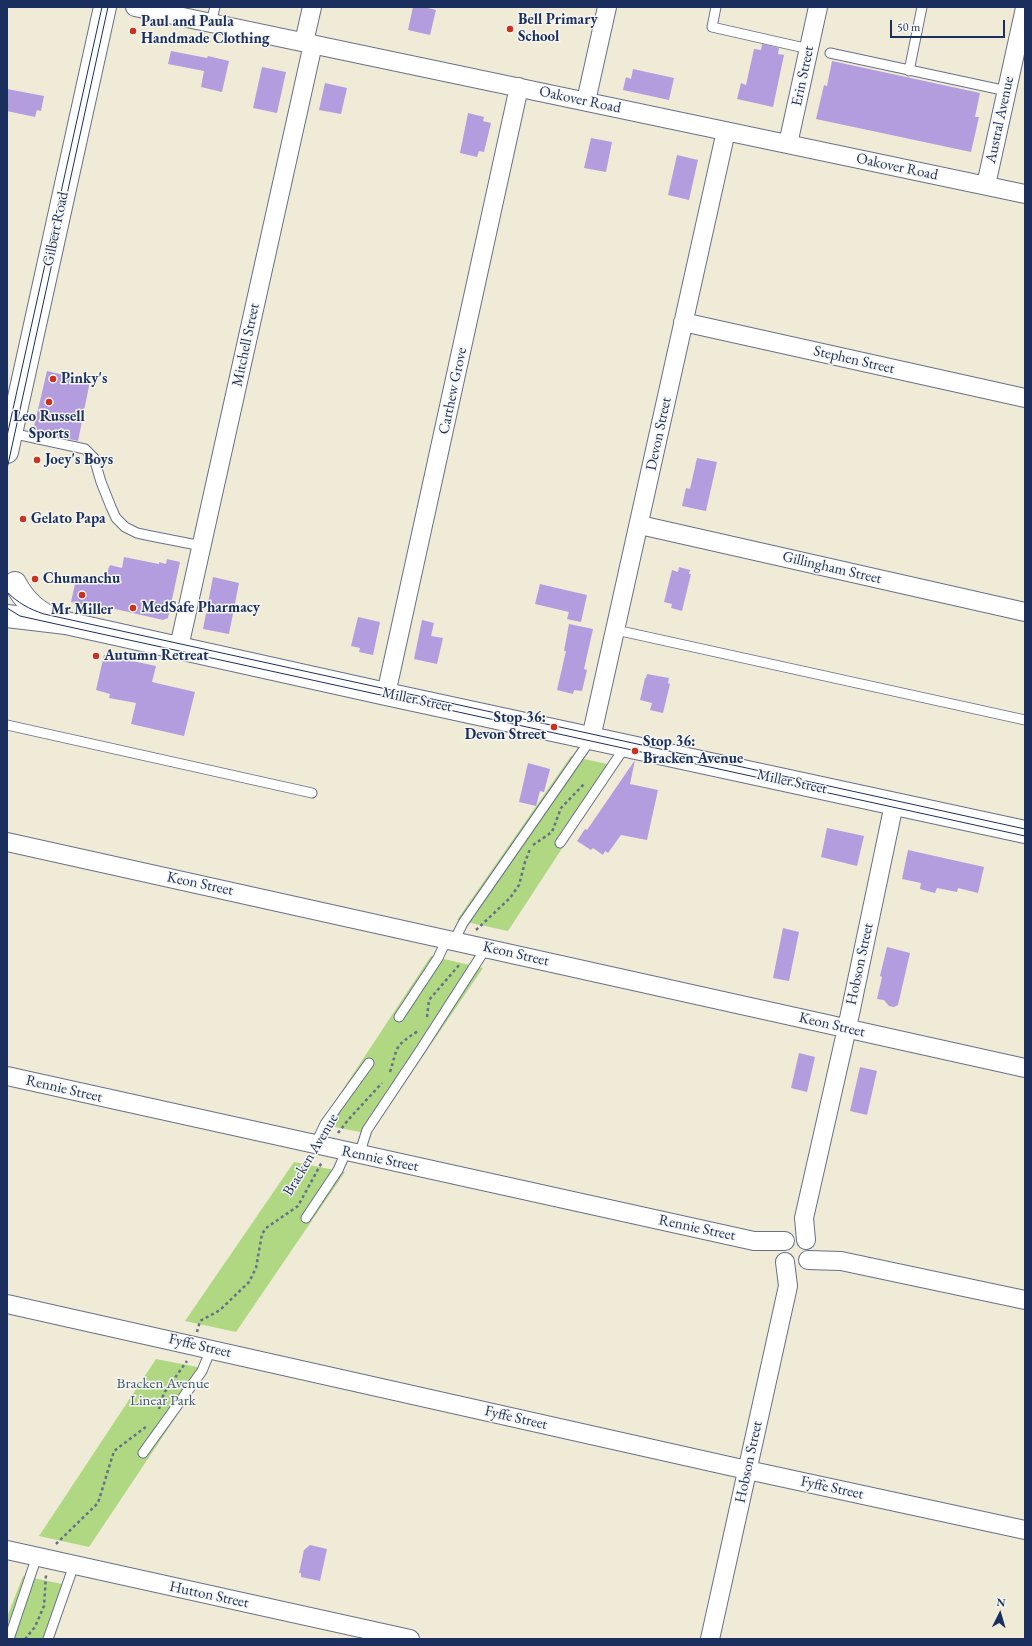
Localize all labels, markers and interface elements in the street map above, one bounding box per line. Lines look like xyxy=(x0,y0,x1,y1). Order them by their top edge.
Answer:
place label: Bell Primary School xyxy=(518,11,598,46)
scale bar xyxy=(892,12,1007,38)
place label: Paul and Paula Handmade Clothing xyxy=(141,13,269,48)
text: 50 m xyxy=(897,19,920,35)
marker: Bell Primary School xyxy=(505,24,515,34)
marker: Paul and Paula Handmade Clothing xyxy=(128,26,138,36)
street label: Erin Street xyxy=(788,44,818,108)
street label: Austral Avenue xyxy=(982,75,1018,165)
street label: Oakover Road xyxy=(537,83,623,117)
street label: Oakover Road xyxy=(854,150,940,184)
street label: Gilbert Road xyxy=(39,190,73,268)
street label: Mitchell Street xyxy=(228,302,264,388)
street label: Stephen Street xyxy=(812,342,896,378)
street label: Carthew Grove xyxy=(435,346,471,436)
place label: Pinky's xyxy=(61,370,107,388)
marker: Pinky's xyxy=(48,374,58,384)
street label: Devon Street xyxy=(642,396,676,472)
marker: Leo Russell Sports xyxy=(44,397,54,407)
place label: Leo Russell Sports xyxy=(13,408,85,443)
place label: Joey's Boys xyxy=(45,451,113,469)
marker: Joey's Boys xyxy=(32,455,42,465)
place label: Gelato Papa xyxy=(31,510,106,528)
marker: Gelato Papa xyxy=(18,514,28,524)
street label: Gillingham Street xyxy=(781,548,883,588)
place label: Chumanchu xyxy=(43,570,120,588)
marker: Chumanchu xyxy=(30,574,40,584)
marker: Mr Miller xyxy=(77,590,87,600)
place label: MedSafe Pharmacy xyxy=(141,599,260,617)
place label: Mr Miller xyxy=(51,601,113,619)
marker: MedSafe Pharmacy xyxy=(128,603,138,613)
place label: Autumn Retreat xyxy=(104,647,209,665)
marker: Autumn Retreat xyxy=(91,651,101,661)
street label: Miller Street xyxy=(380,684,454,716)
place label: Stop 36: Devon Street xyxy=(465,709,546,744)
marker: Stop 36: Devon Street xyxy=(549,722,559,732)
place label: Stop 36: Bracken Avenue xyxy=(643,733,743,768)
marker: Stop 36: Bracken Avenue xyxy=(630,746,640,756)
street label: Miller Street xyxy=(755,766,829,798)
street label: Keon Street xyxy=(165,868,235,900)
street label: Hobson Street xyxy=(843,921,877,1007)
street label: Keon Street xyxy=(481,938,551,970)
street label: Keon Street xyxy=(797,1009,867,1041)
street label: Rennie Street xyxy=(24,1071,104,1107)
street label: Bracken Avenue xyxy=(279,1111,343,1199)
street label: Rennie Street xyxy=(340,1142,420,1176)
street label: Rennie Street xyxy=(657,1211,737,1245)
street label: Fyffe Street xyxy=(167,1330,233,1362)
park label: Bracken Avenue Linear Park xyxy=(117,1375,209,1410)
street label: Fyffe Street xyxy=(483,1402,549,1434)
street label: Hobson Street xyxy=(732,1419,766,1505)
street label: Fyffe Street xyxy=(799,1473,865,1503)
street label: Hutton Street xyxy=(168,1578,250,1612)
north arrow xyxy=(980,1594,1020,1634)
text: N xyxy=(996,1595,1006,1609)

